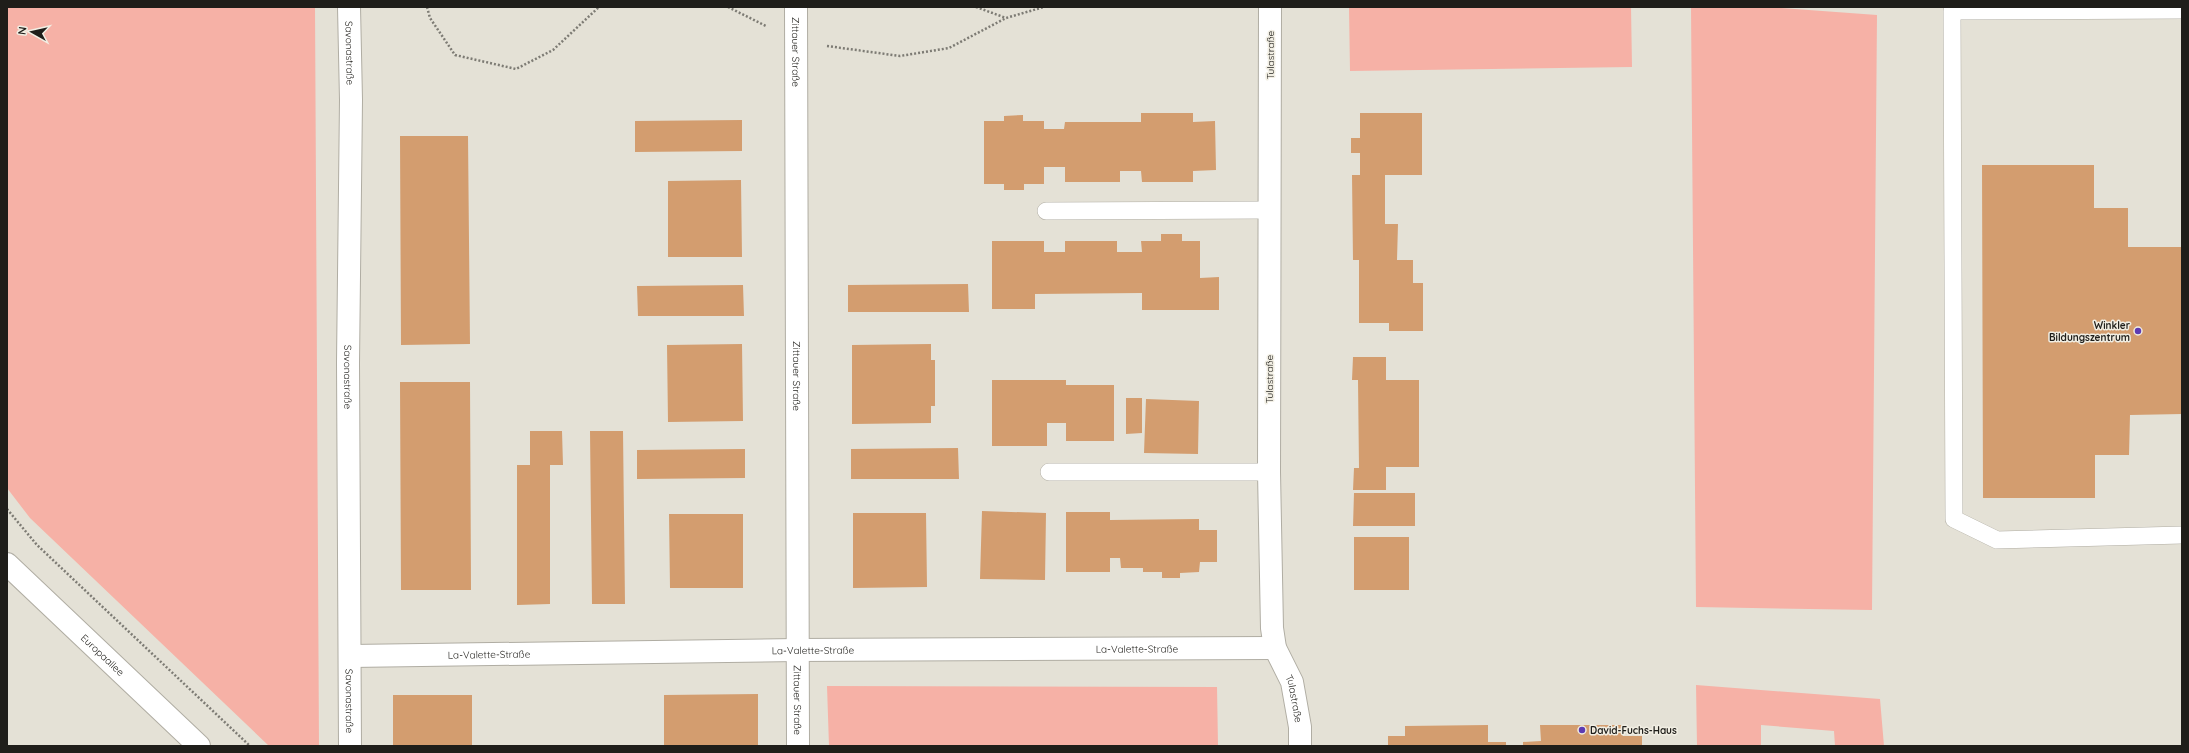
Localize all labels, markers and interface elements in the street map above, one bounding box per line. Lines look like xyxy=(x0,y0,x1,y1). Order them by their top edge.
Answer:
north arrow xyxy=(12,12,52,52)
street label: Zittauer Straße xyxy=(790,17,803,87)
street label: Savonastraße xyxy=(343,21,357,86)
text: N xyxy=(15,26,30,36)
street label: Tulastraße xyxy=(1264,30,1277,79)
place label: Winkler Bildungszentrum xyxy=(2049,319,2131,344)
marker: Winkler Bildungszentrum xyxy=(2133,326,2143,336)
street label: Zittauer Straße xyxy=(790,341,804,411)
street label: Savonastraße xyxy=(341,345,355,410)
street label: Tulastraße xyxy=(1263,354,1276,403)
street label: Europaallee xyxy=(78,631,128,679)
street label: La-Valette-Straße xyxy=(1096,642,1179,655)
street label: La-Valette-Straße xyxy=(772,643,855,657)
street label: La-Valette-Straße xyxy=(448,647,531,661)
street label: Zittauer Straße xyxy=(791,665,804,735)
street label: Savonastraße xyxy=(343,669,356,733)
street label: Tulastraße xyxy=(1283,672,1306,724)
place label: David-Fuchs-Haus xyxy=(1590,724,1677,737)
marker: David-Fuchs-Haus xyxy=(1577,725,1587,735)

